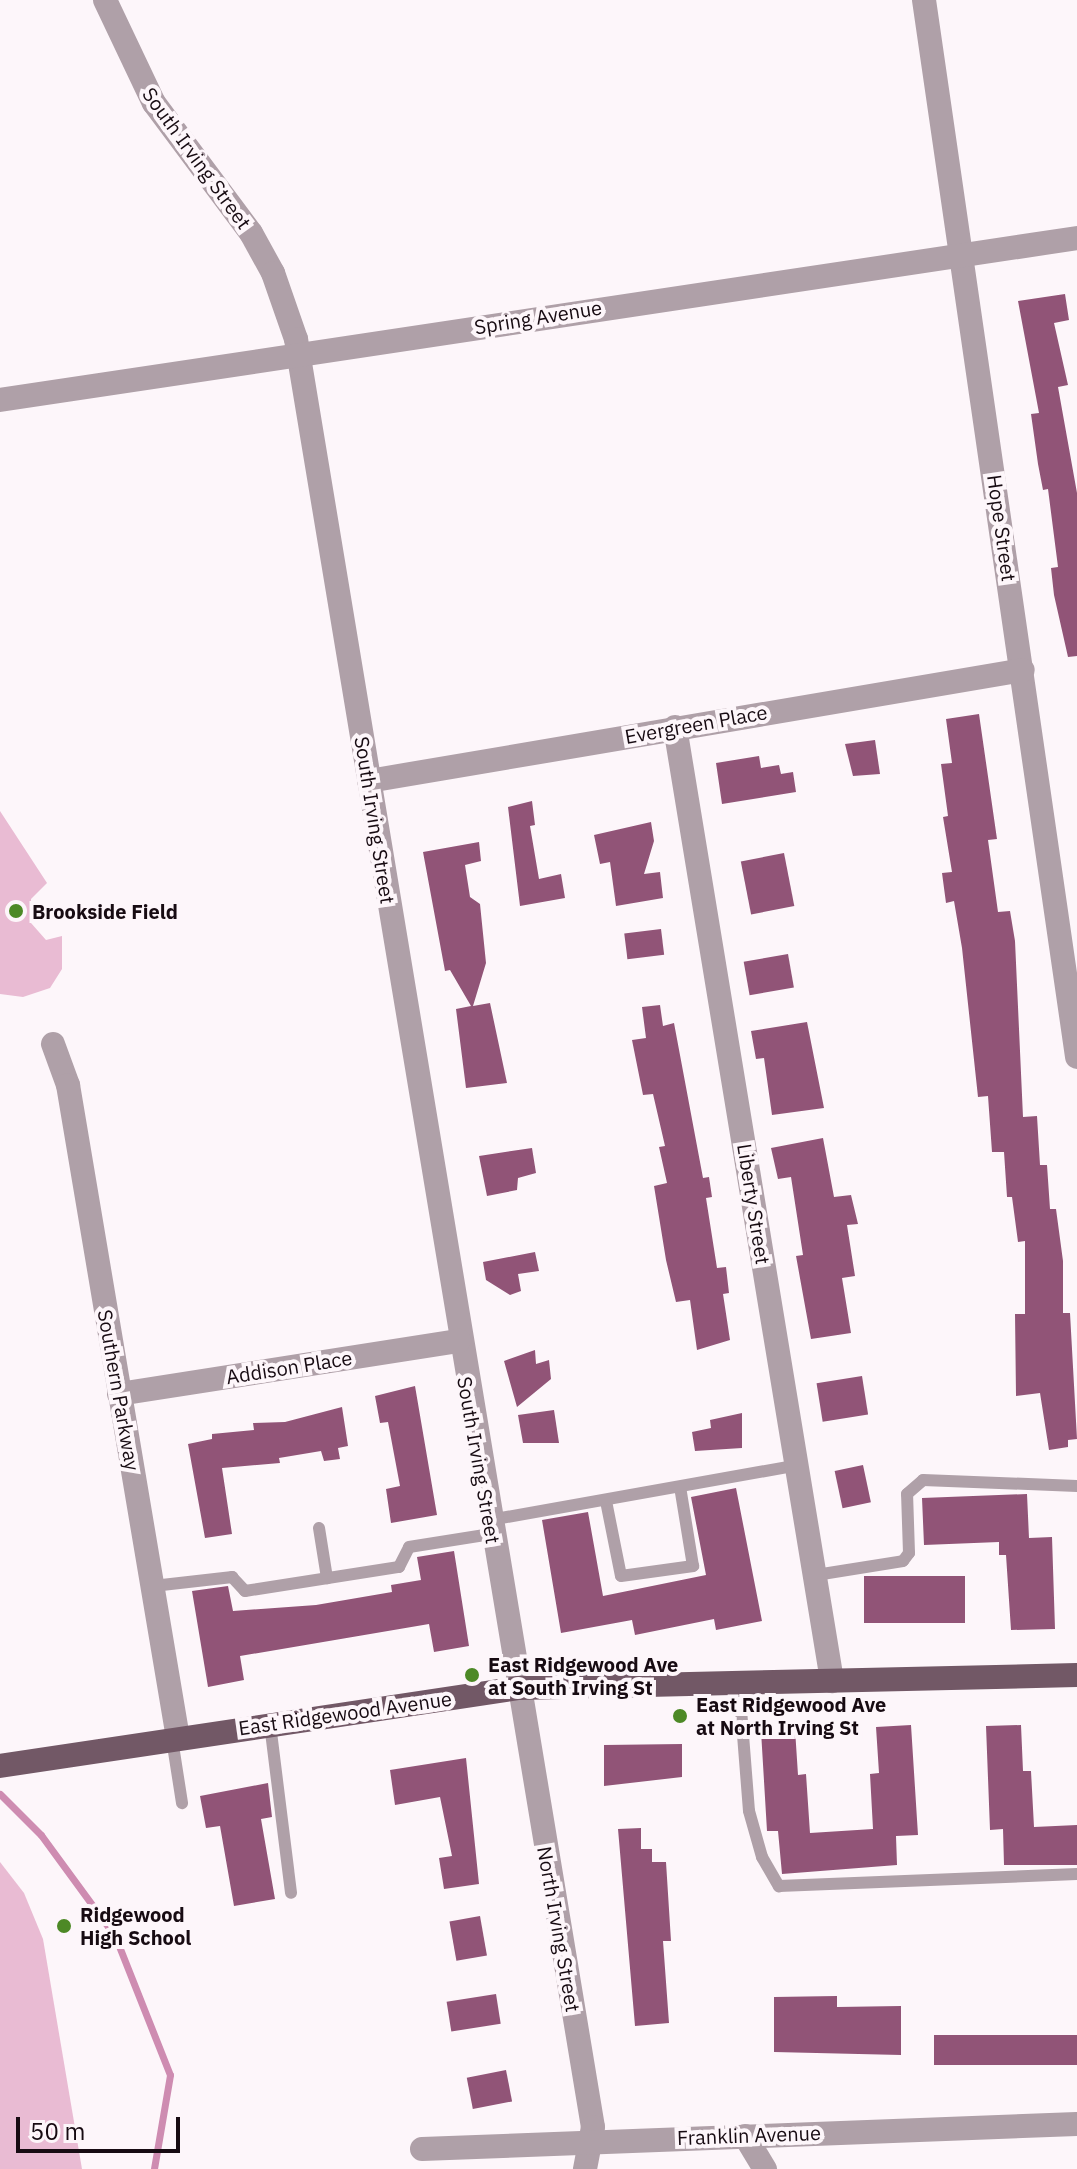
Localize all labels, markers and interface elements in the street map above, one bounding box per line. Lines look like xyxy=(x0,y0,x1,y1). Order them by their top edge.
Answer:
street label: South Irving Street xyxy=(138,83,256,233)
street label: Spring Avenue xyxy=(472,295,604,339)
street label: Hope Street xyxy=(983,473,1021,583)
street label: Evergreen Place xyxy=(623,700,769,748)
street label: South Irving Street xyxy=(350,735,400,905)
place label: Brookside Field xyxy=(32,899,178,923)
marker: Brookside Field xyxy=(7,902,25,920)
street label: Liberty Street xyxy=(733,1142,775,1266)
street label: Southern Parkway xyxy=(93,1308,145,1472)
street label: Addison Place xyxy=(224,1345,354,1389)
street label: South Irving Street xyxy=(452,1375,506,1545)
place label: East Ridgewood Ave at South Irving St xyxy=(488,1652,678,1699)
marker: East Ridgewood Ave at South Irving St xyxy=(463,1666,481,1684)
street label: East Ridgewood Avenue xyxy=(237,1686,453,1740)
place label: East Ridgewood Ave at North Irving St xyxy=(696,1692,886,1739)
marker: East Ridgewood Ave at North Irving St xyxy=(671,1707,689,1725)
street label: North Irving Street xyxy=(533,1844,585,2014)
place label: Ridgewood High School xyxy=(80,1902,191,1949)
marker: Ridgewood High School xyxy=(55,1917,73,1935)
scale bar xyxy=(20,2101,184,2151)
text: 50 m xyxy=(30,2115,85,2147)
street label: Franklin Avenue xyxy=(677,2120,821,2150)

